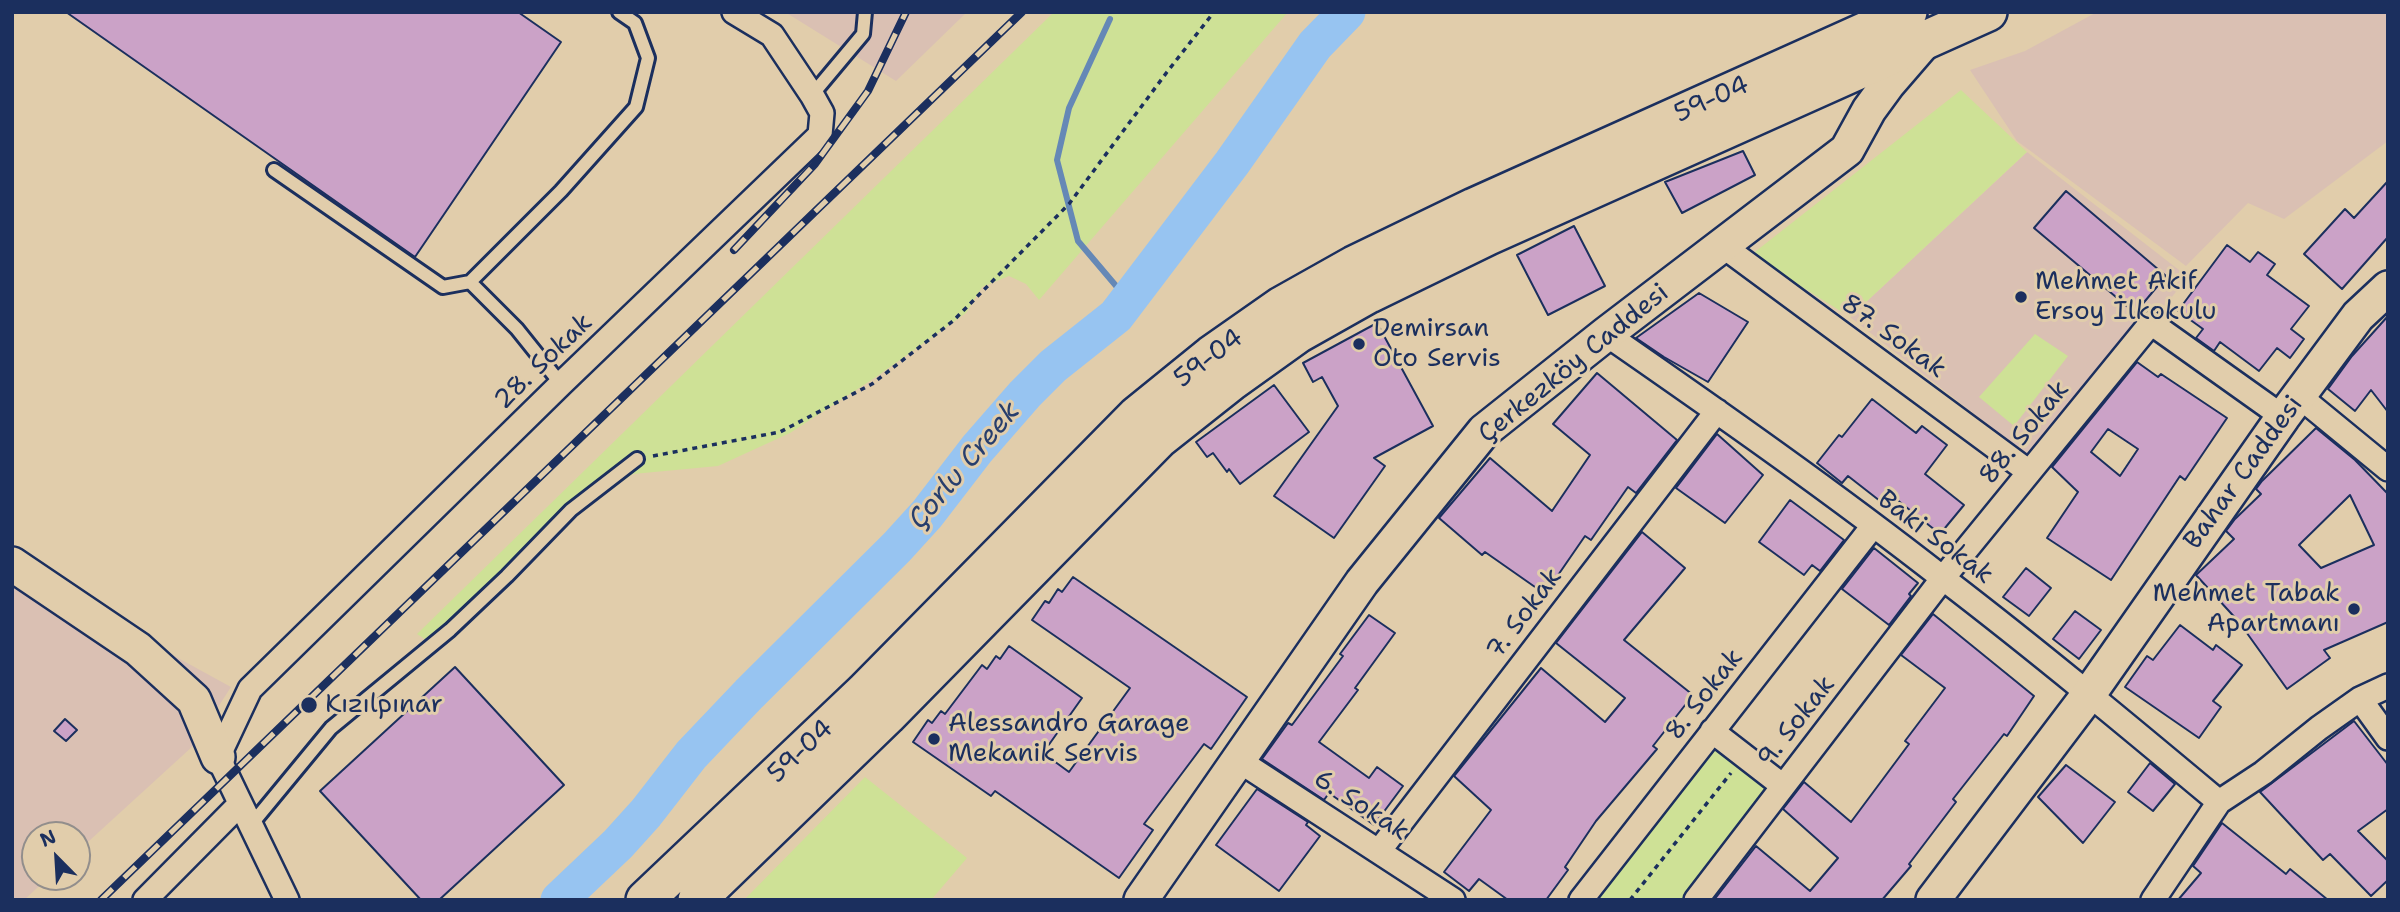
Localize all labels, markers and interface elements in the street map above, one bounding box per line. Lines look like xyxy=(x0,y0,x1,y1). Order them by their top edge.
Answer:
street label: 59-04 xyxy=(1670,70,1754,130)
place label: Mehmet Akif Ersoy İlkokulu xyxy=(2035,266,2217,328)
street label: Çerkezköy Caddesi xyxy=(1473,278,1675,450)
street label: 87. Sokak xyxy=(1834,288,1952,386)
marker: Mehmet Akif Ersoy İlkokulu xyxy=(2013,289,2029,305)
street label: 28. Sokak xyxy=(488,308,600,416)
place label: Demirsan Oto Servis xyxy=(1373,313,1501,374)
street label: 59-04 xyxy=(1168,323,1250,395)
marker: Demirsan Oto Servis xyxy=(1351,336,1367,352)
street label: 88. Sokak xyxy=(1974,375,2076,491)
street label: Bahar Caddesi xyxy=(2178,390,2310,556)
water label: Çorlu Creek xyxy=(902,395,1028,537)
street label: Baki Sokak xyxy=(1871,484,1999,592)
street label: 7. Sokak xyxy=(1481,562,1569,666)
place label: Mehmet Tabak Apartmanı xyxy=(2153,578,2340,640)
marker: Mehmet Tabak Apartmanı xyxy=(2346,601,2362,617)
street label: 8. Sokak xyxy=(1660,643,1750,747)
street label: 9. Sokak xyxy=(1752,670,1842,774)
place label: Kızılpınar xyxy=(325,689,443,721)
marker: Kızılpınar xyxy=(299,695,319,715)
place label: Alessandro Garage Mekanik Servis xyxy=(948,708,1190,770)
street label: 59-04 xyxy=(762,714,840,790)
marker: Alessandro Garage Mekanik Servis xyxy=(926,731,942,747)
street label: 6. Sokak xyxy=(1307,764,1415,848)
north arrow xyxy=(21,821,91,891)
text: N xyxy=(36,824,60,853)

